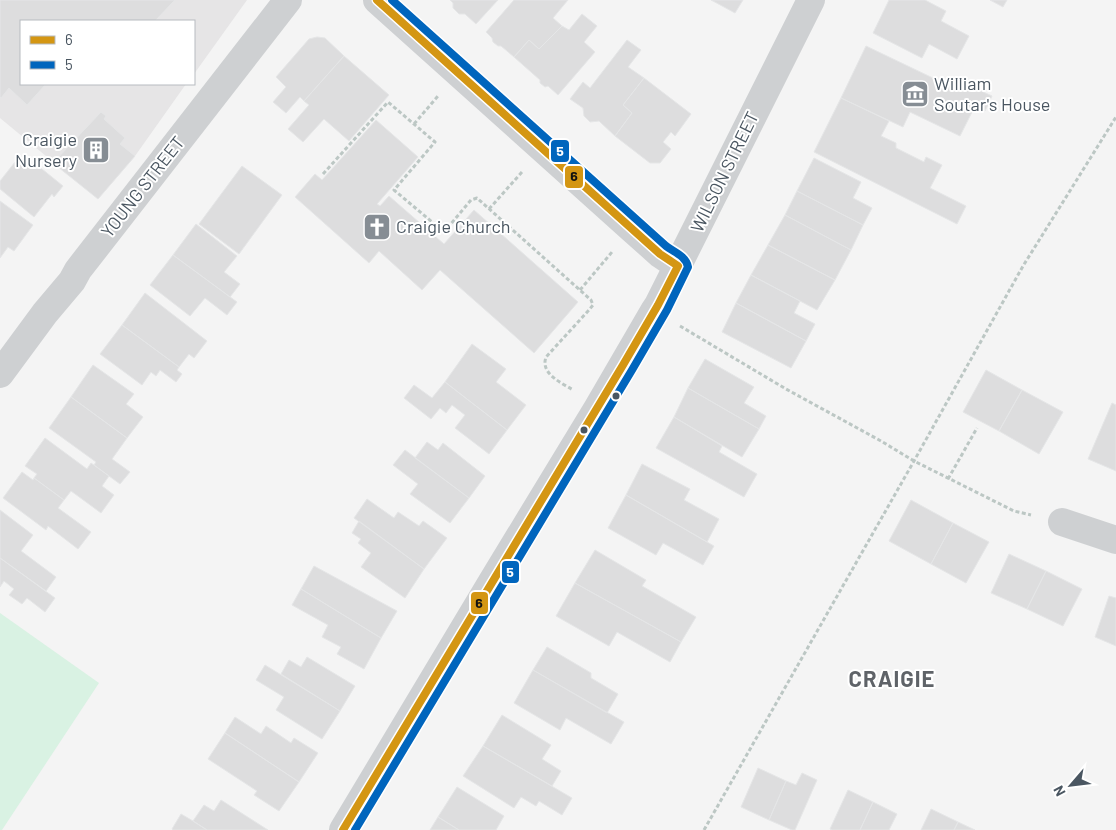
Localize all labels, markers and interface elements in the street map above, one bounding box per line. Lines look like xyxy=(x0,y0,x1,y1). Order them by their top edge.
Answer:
legend xyxy=(20,20,195,85)
text: 6 xyxy=(65,30,73,48)
text: 5 xyxy=(65,55,73,73)
place label: William Soutar's House xyxy=(934,72,1050,115)
museum icon: William Soutar's House xyxy=(900,79,930,109)
street label: WILSON STREET xyxy=(685,108,763,236)
place label: Craigie Nursery xyxy=(15,128,77,171)
street label: YOUNG STREET xyxy=(96,131,189,242)
building icon: Craigie Nursery xyxy=(81,135,111,165)
line badge: 5 xyxy=(550,139,570,163)
text: 5 xyxy=(556,142,564,159)
line badge: 6 xyxy=(564,165,584,189)
text: 6 xyxy=(570,167,578,184)
church icon: Craigie Church xyxy=(362,212,392,242)
place label: Craigie Church xyxy=(396,215,510,237)
unlabelled marker xyxy=(611,391,621,401)
unlabelled marker xyxy=(579,425,589,435)
line badge: 5 xyxy=(501,560,520,584)
text: 5 xyxy=(506,563,514,580)
line badge: 6 xyxy=(470,591,489,615)
text: 6 xyxy=(475,594,483,611)
district label: CRAIGIE xyxy=(849,665,935,691)
north arrow xyxy=(1046,760,1096,810)
text: N xyxy=(1049,783,1069,799)

